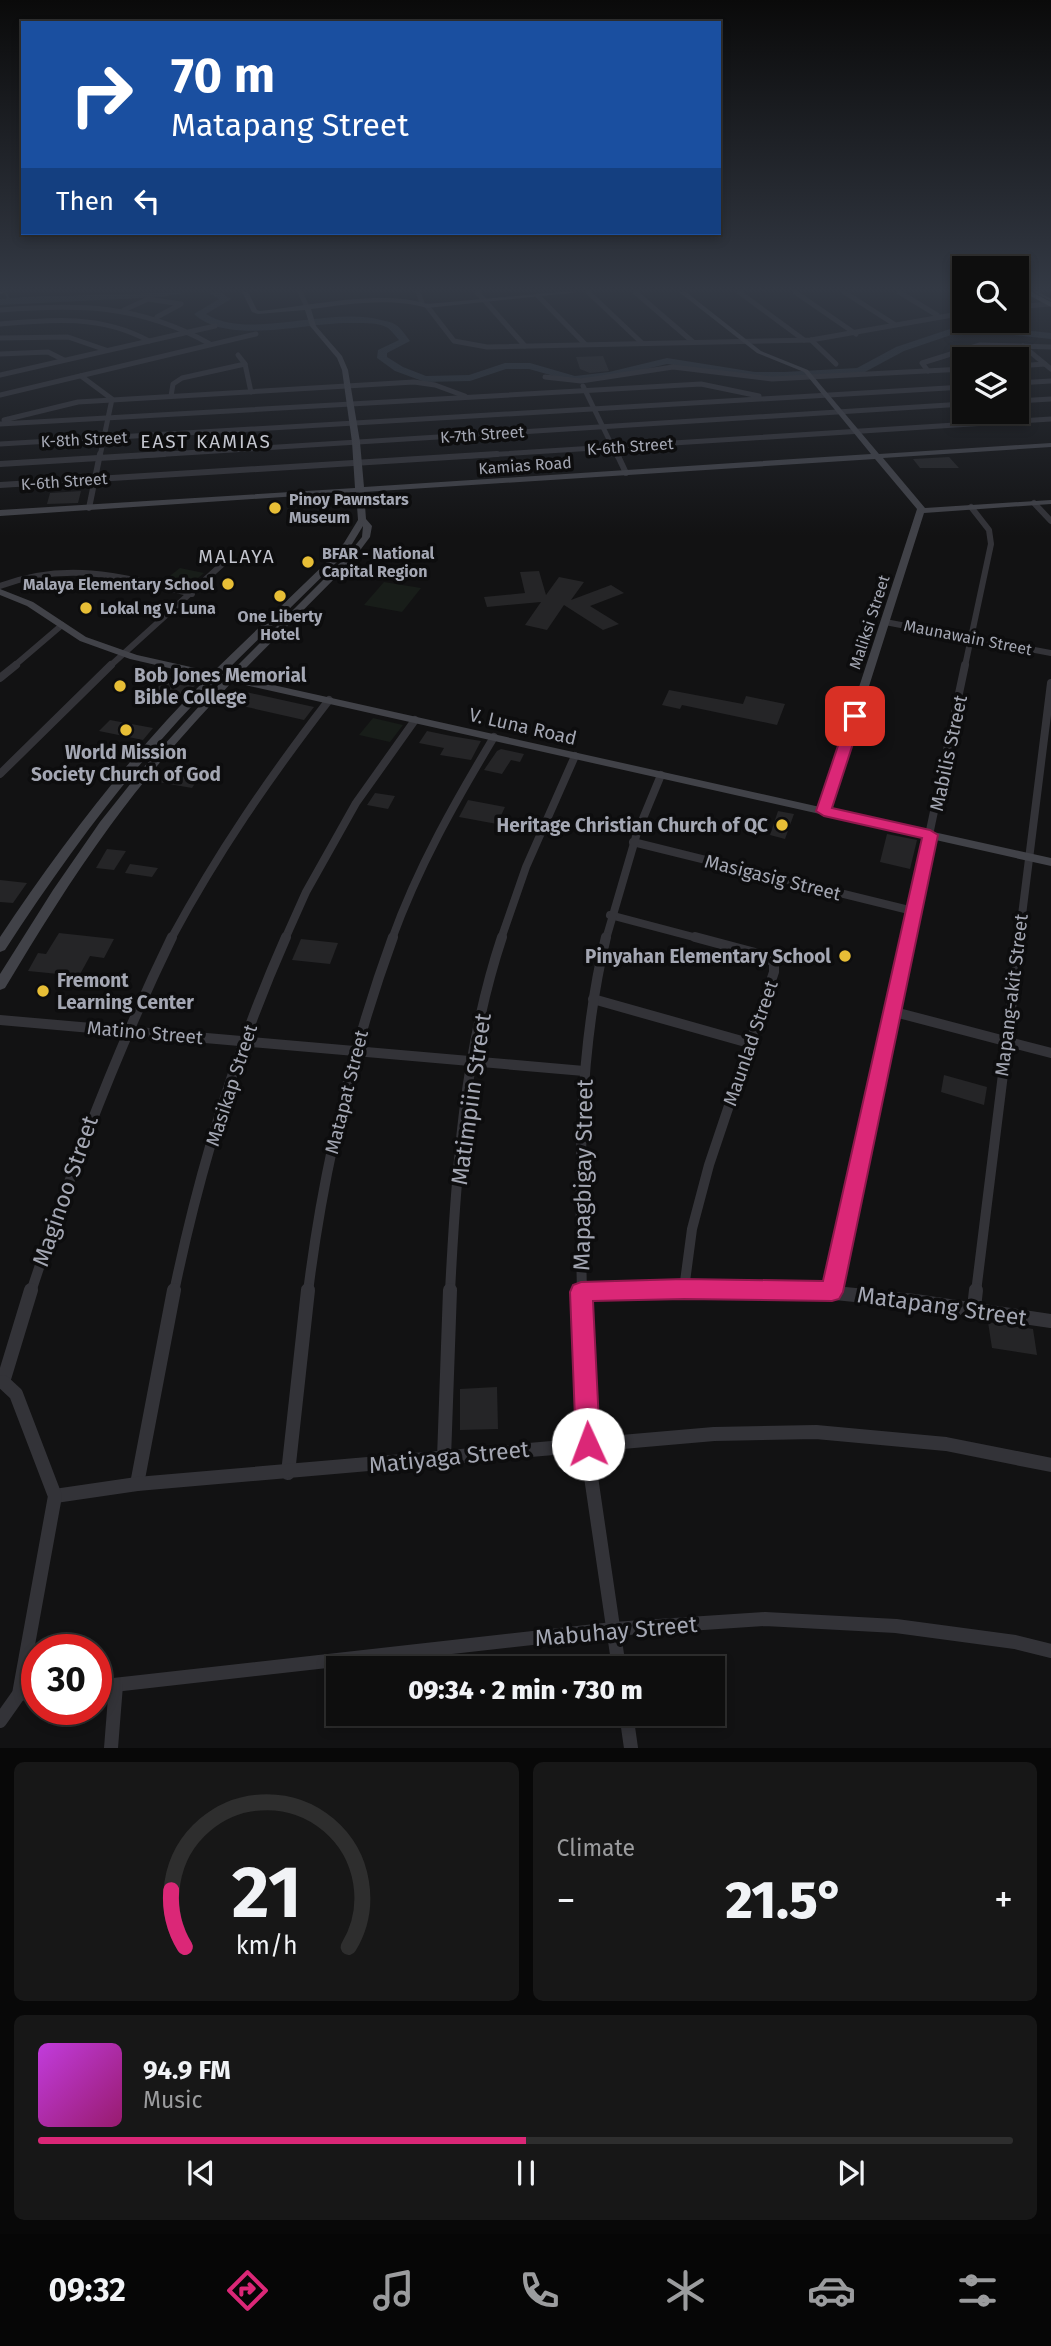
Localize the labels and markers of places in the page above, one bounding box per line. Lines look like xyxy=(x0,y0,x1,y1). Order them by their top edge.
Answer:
place label: Pinoy Pawnstars Museum xyxy=(289,490,409,527)
marker: Pinoy Pawnstars Museum xyxy=(267,500,283,516)
place label: BFAR - National Capital Region xyxy=(322,544,435,581)
marker: BFAR - National Capital Region xyxy=(300,554,316,570)
place label: Malaya Elementary School xyxy=(23,575,214,594)
marker: Malaya Elementary School xyxy=(220,576,236,592)
marker: One Liberty Hotel xyxy=(272,588,288,604)
place label: Lokal ng V. Luna xyxy=(100,599,216,618)
marker: Lokal ng V. Luna xyxy=(78,600,94,616)
place label: One Liberty Hotel xyxy=(238,607,323,644)
place label: Bob Jones Memorial Bible College xyxy=(134,664,307,709)
marker: Bob Jones Memorial Bible College xyxy=(112,678,128,694)
pin xyxy=(825,686,885,746)
marker: World Mission Society Church of God xyxy=(118,722,134,738)
place label: World Mission Society Church of God xyxy=(31,741,221,786)
place label: Heritage Christian Church of QC xyxy=(497,814,768,837)
marker: Heritage Christian Church of QC xyxy=(774,817,790,833)
place label: Pinyahan Elementary School xyxy=(585,945,831,968)
marker: Pinyahan Elementary School xyxy=(837,948,853,964)
place label: Fremont Learning Center xyxy=(57,969,194,1014)
marker: Fremont Learning Center xyxy=(35,983,51,999)

